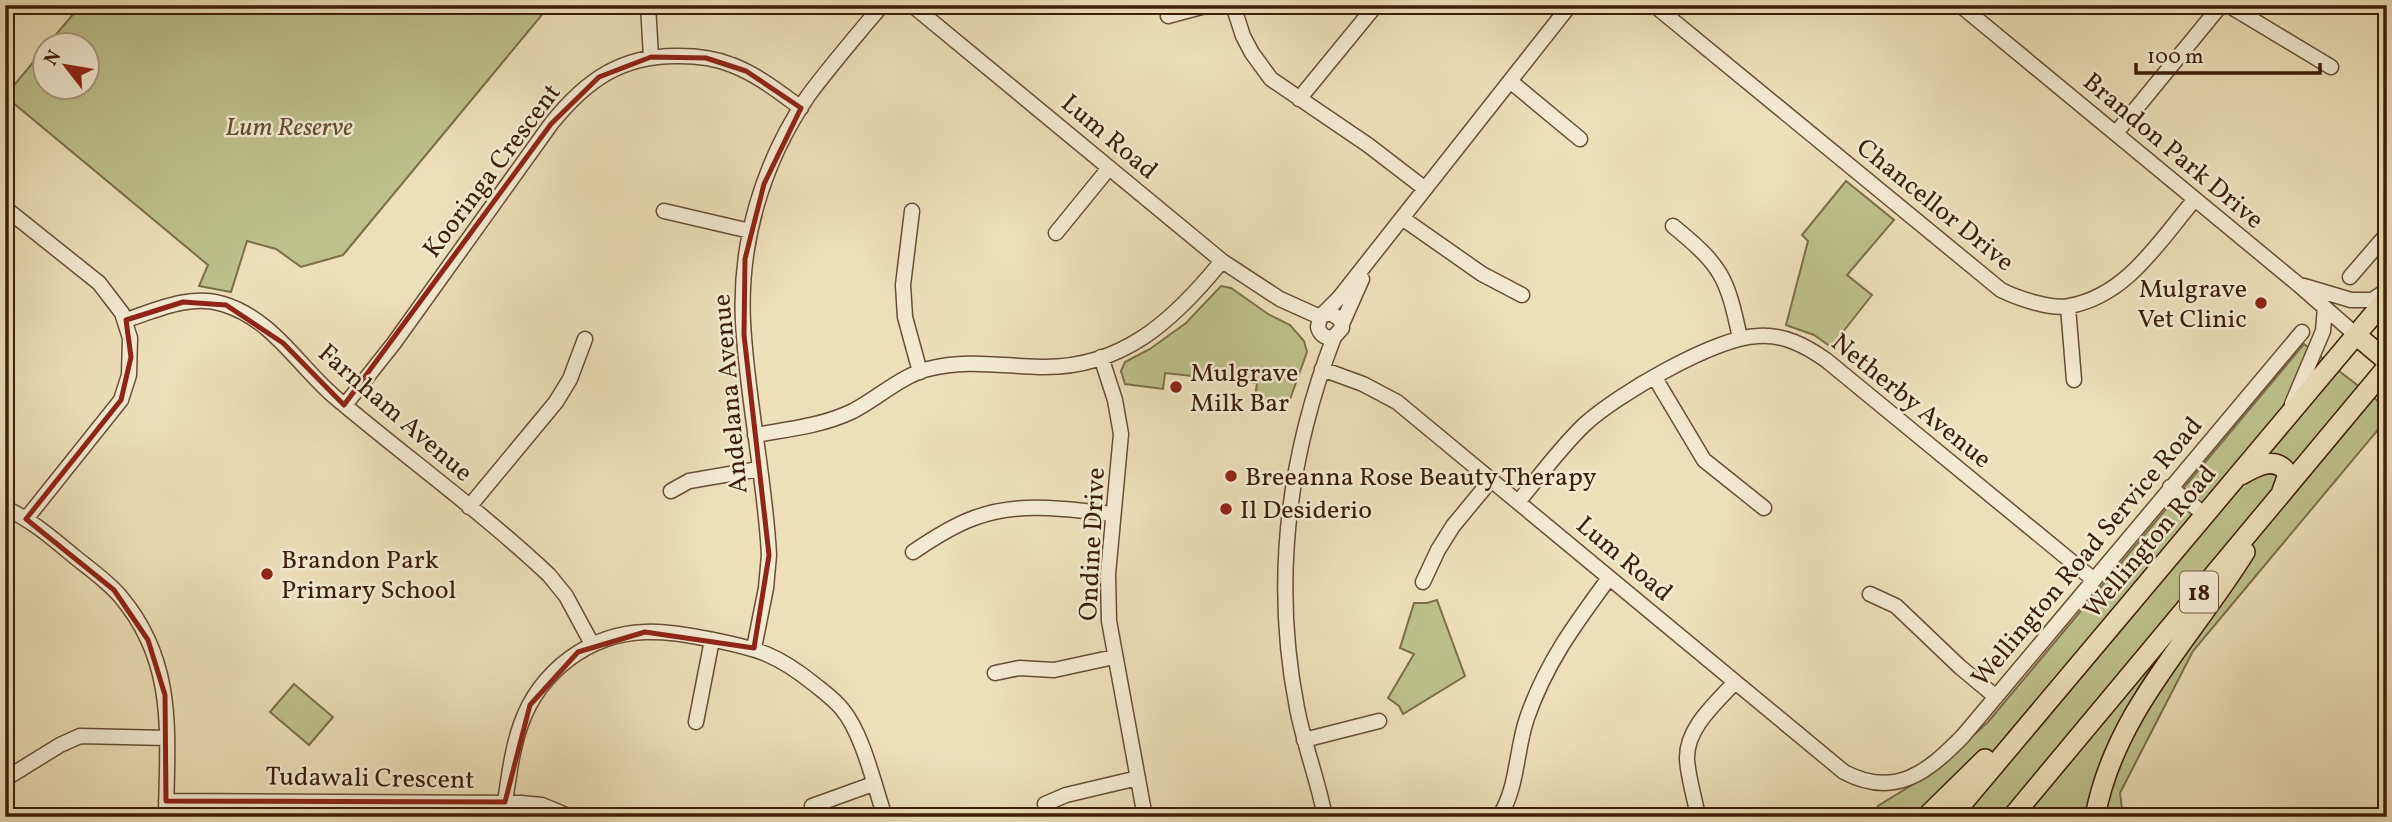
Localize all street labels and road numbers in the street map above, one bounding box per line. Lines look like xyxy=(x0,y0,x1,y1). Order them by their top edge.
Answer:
street label: Brandon Park Drive xyxy=(2074,65,2271,238)
street label: Kooringa Crescent xyxy=(415,77,570,266)
street label: Lum Road xyxy=(1053,86,1165,189)
street label: Chancellor Drive xyxy=(1848,131,2021,281)
street label: Andelana Avenue xyxy=(704,293,758,495)
street label: Netherby Avenue xyxy=(1823,326,1999,478)
street label: Farnham Avenue xyxy=(310,336,480,491)
street label: Wellington Road Service Road xyxy=(1964,409,2211,695)
street label: Wellington Road xyxy=(2075,458,2226,627)
street label: Ondine Drive xyxy=(1071,466,1115,622)
street label: Lum Road xyxy=(1568,508,1680,611)
road number: 18 xyxy=(2180,572,2218,612)
street label: Tudawali Crescent xyxy=(265,759,475,799)

